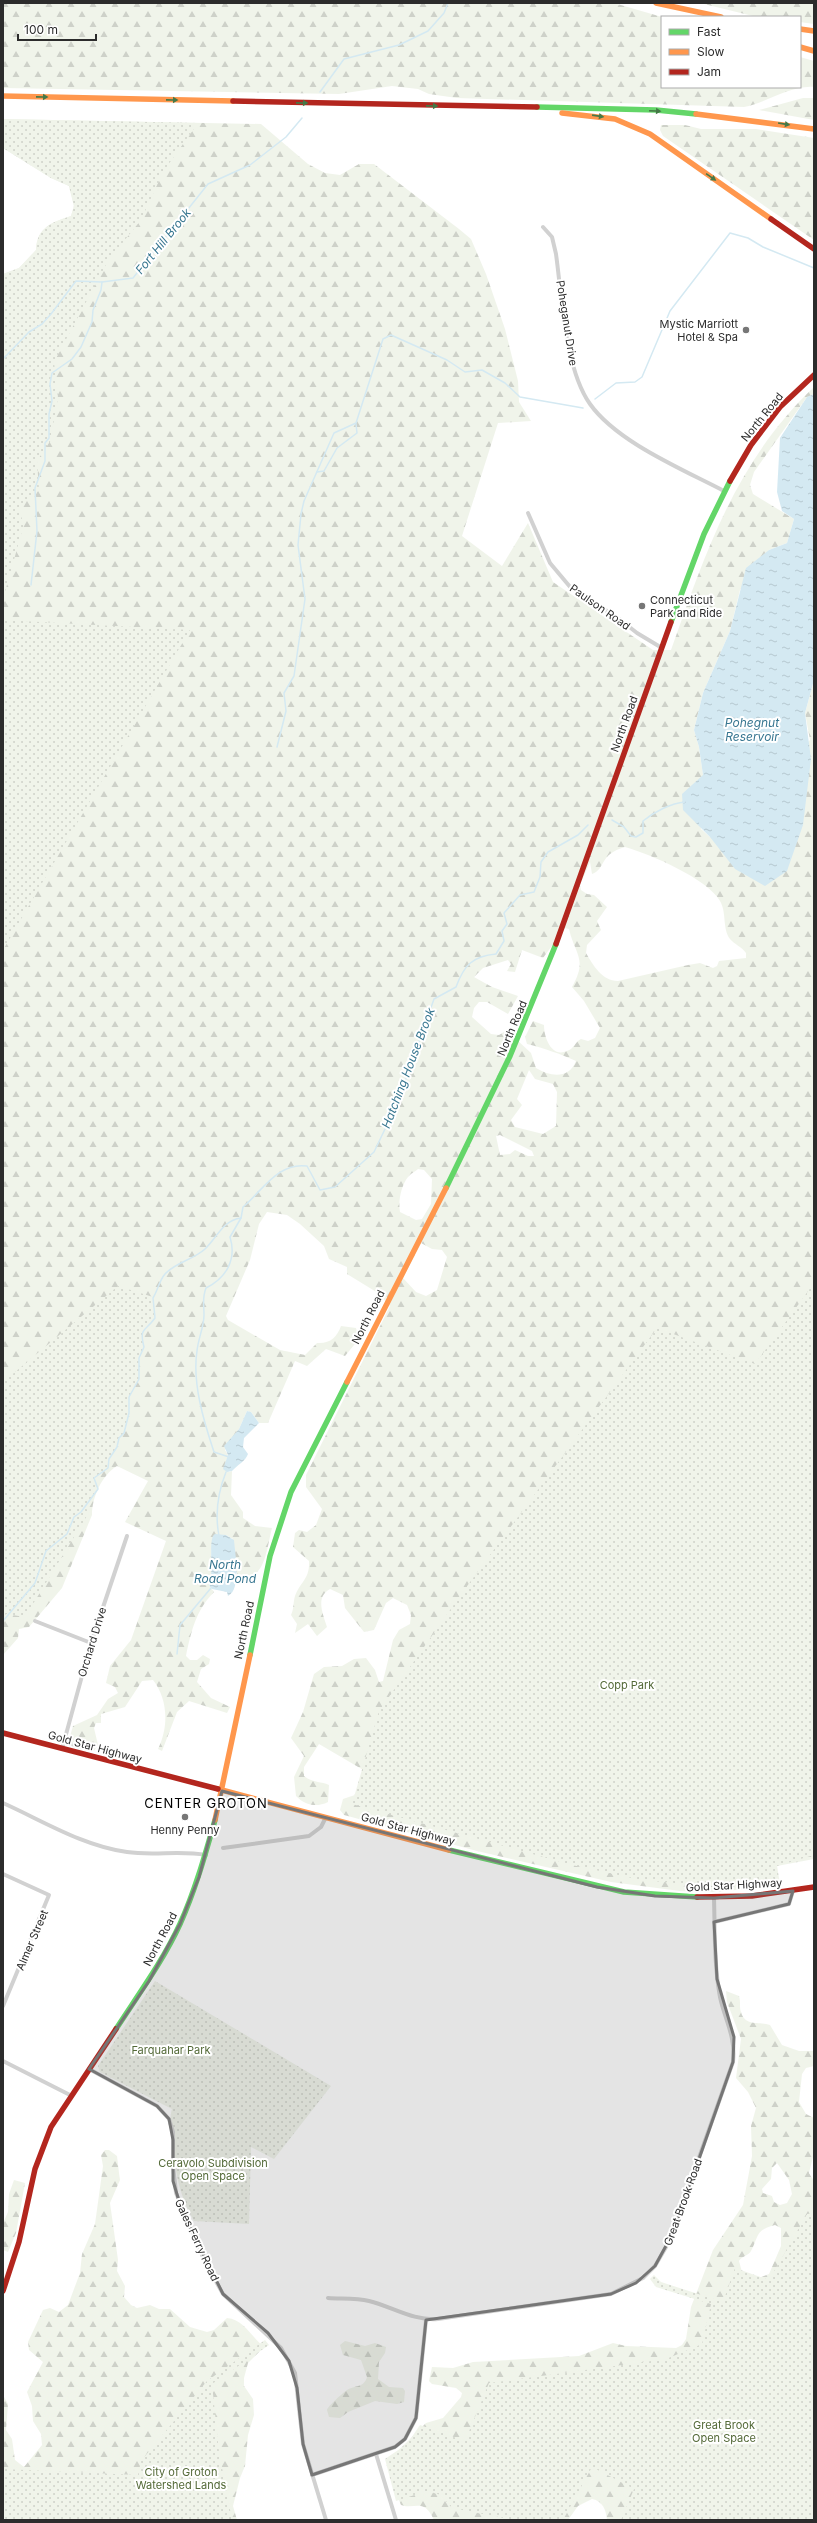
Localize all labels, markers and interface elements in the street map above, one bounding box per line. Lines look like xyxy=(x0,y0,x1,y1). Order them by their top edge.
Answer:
scale bar xyxy=(18,16,96,42)
legend xyxy=(661,16,801,88)
text: 100 m xyxy=(24,22,58,37)
text: Fast xyxy=(697,24,721,39)
text: Slow xyxy=(697,44,725,59)
text: Jam xyxy=(697,64,721,79)
one-way arrow xyxy=(36,93,48,100)
one-way arrow xyxy=(166,96,178,103)
one-way arrow xyxy=(296,99,308,106)
one-way arrow xyxy=(426,102,438,109)
one-way arrow xyxy=(649,107,661,114)
one-way arrow xyxy=(592,113,604,119)
one-way arrow xyxy=(778,121,790,127)
one-way arrow xyxy=(706,173,716,181)
water label: Fort Hill Brook xyxy=(132,205,194,277)
street label: Poheganut Drive xyxy=(553,279,581,367)
place label: Mystic Marriott Hotel & Spa xyxy=(659,317,738,344)
marker: Mystic Marriott Hotel & Spa xyxy=(741,325,751,335)
street label: North Road xyxy=(738,390,786,444)
street label: Paulson Road xyxy=(567,581,633,633)
place label: Connecticut Park and Ride xyxy=(650,593,722,620)
marker: Connecticut Park and Ride xyxy=(637,601,647,611)
street label: North Road xyxy=(607,694,641,754)
water label: Pohegnut Reservoir xyxy=(725,715,780,744)
street label: North Road xyxy=(494,998,530,1058)
water label: Hatching House Brook xyxy=(378,1005,438,1130)
street label: North Road xyxy=(348,1288,388,1346)
water label: North Road Pond xyxy=(194,1557,257,1586)
street label: North Road xyxy=(231,1600,257,1660)
street label: Orchard Drive xyxy=(75,1605,109,1679)
park label: Copp Park xyxy=(600,1678,654,1692)
street label: Gold Star Highway xyxy=(46,1728,144,1766)
district label: CENTER GROTON xyxy=(144,1795,268,1811)
street label: Gold Star Highway xyxy=(359,1810,457,1848)
marker: Henny Penny xyxy=(180,1812,190,1822)
place label: Henny Penny xyxy=(150,1823,220,1837)
street label: Gold Star Highway xyxy=(685,1875,783,1895)
street label: Almer Street xyxy=(13,1907,51,1972)
street label: North Road xyxy=(140,1910,180,1968)
park label: Farquahar Park xyxy=(131,2043,211,2057)
park label: Ceravolo Subdivision Open Space xyxy=(158,2156,268,2183)
street label: Great Brook Road xyxy=(661,2157,705,2247)
street label: Gales Ferry Road xyxy=(172,2197,222,2283)
park label: Great Brook Open Space xyxy=(692,2418,756,2445)
park label: City of Groton Watershed Lands xyxy=(136,2465,226,2492)

